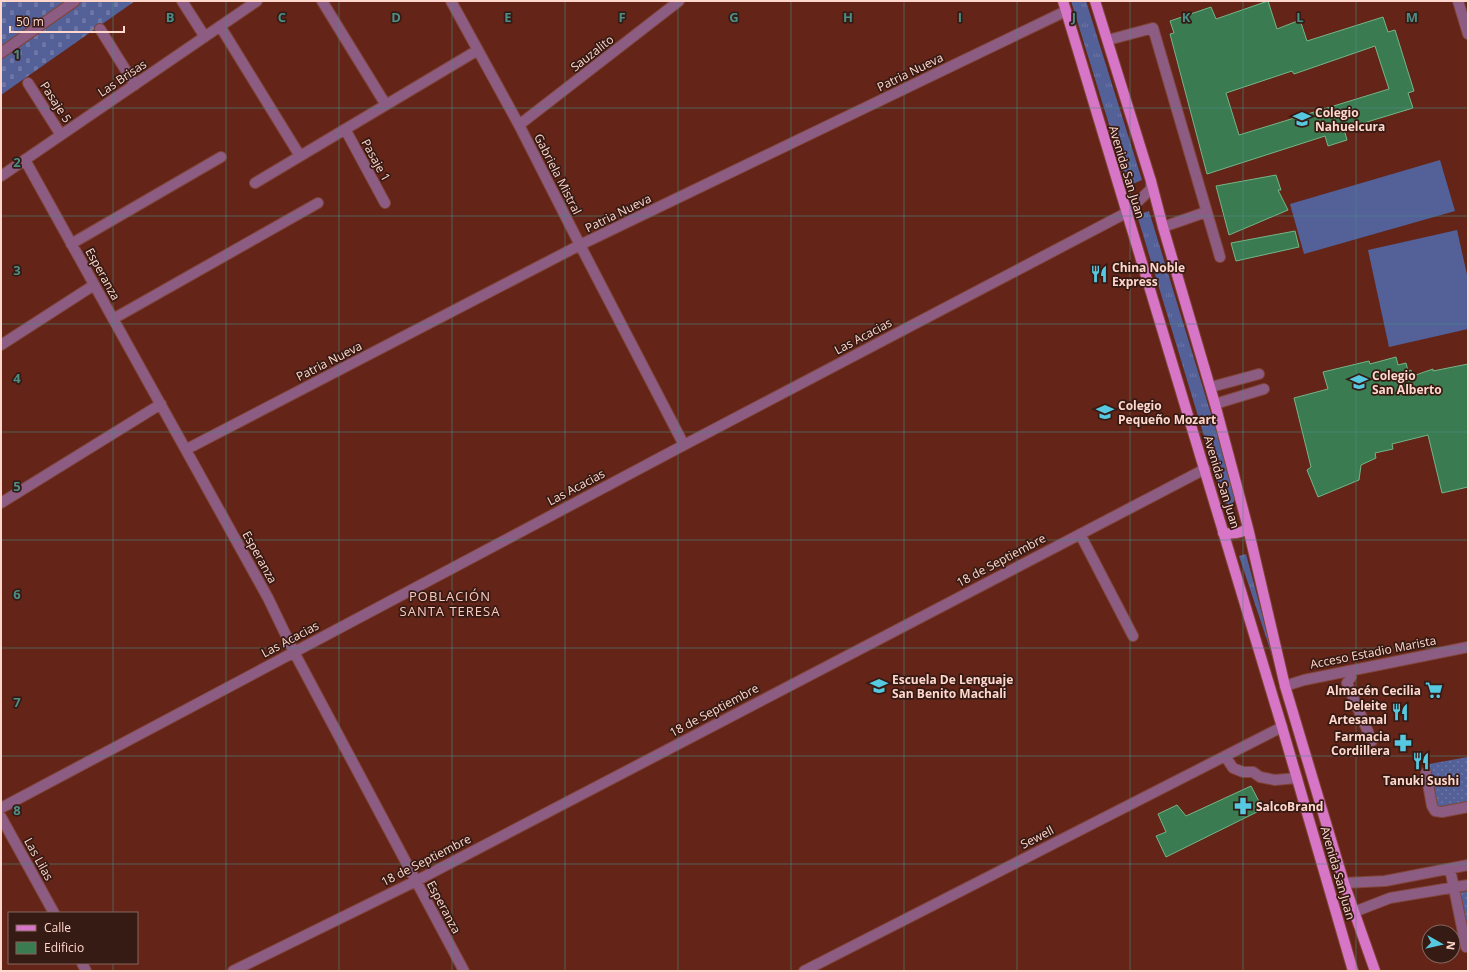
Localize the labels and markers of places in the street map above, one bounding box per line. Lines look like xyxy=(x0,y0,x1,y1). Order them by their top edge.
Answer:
place label: Colegio Nahuelcura xyxy=(1315,104,1385,135)
school or university icon: Colegio Nahuelcura xyxy=(1292,109,1312,129)
place label: China Noble Express xyxy=(1112,259,1185,290)
restaurant icon: China Noble Express xyxy=(1089,264,1109,284)
place label: Colegio San Alberto xyxy=(1372,367,1442,398)
school or university icon: Colegio San Alberto xyxy=(1349,372,1369,392)
place label: Colegio Pequeño Mozart xyxy=(1118,397,1216,428)
school or university icon: Colegio Pequeño Mozart xyxy=(1095,402,1115,422)
place label: Escuela De Lenguaje San Benito Machali xyxy=(892,671,1013,702)
school or university icon: Escuela De Lenguaje San Benito Machali xyxy=(869,676,889,696)
supermarket icon: Almacén Cecilia xyxy=(1424,680,1444,700)
place label: Almacén Cecilia xyxy=(1327,682,1421,699)
place label: Deleite Artesanal xyxy=(1329,697,1387,728)
restaurant icon: Deleite Artesanal xyxy=(1390,702,1410,722)
place label: Farmacia Cordillera xyxy=(1331,728,1390,759)
pharmacy icon: Farmacia Cordillera xyxy=(1393,733,1413,753)
restaurant icon: Tanuki Sushi xyxy=(1411,751,1431,771)
place label: Tanuki Sushi xyxy=(1383,772,1459,789)
pharmacy icon: SalcoBrand xyxy=(1233,796,1253,816)
place label: SalcoBrand xyxy=(1256,798,1323,815)

